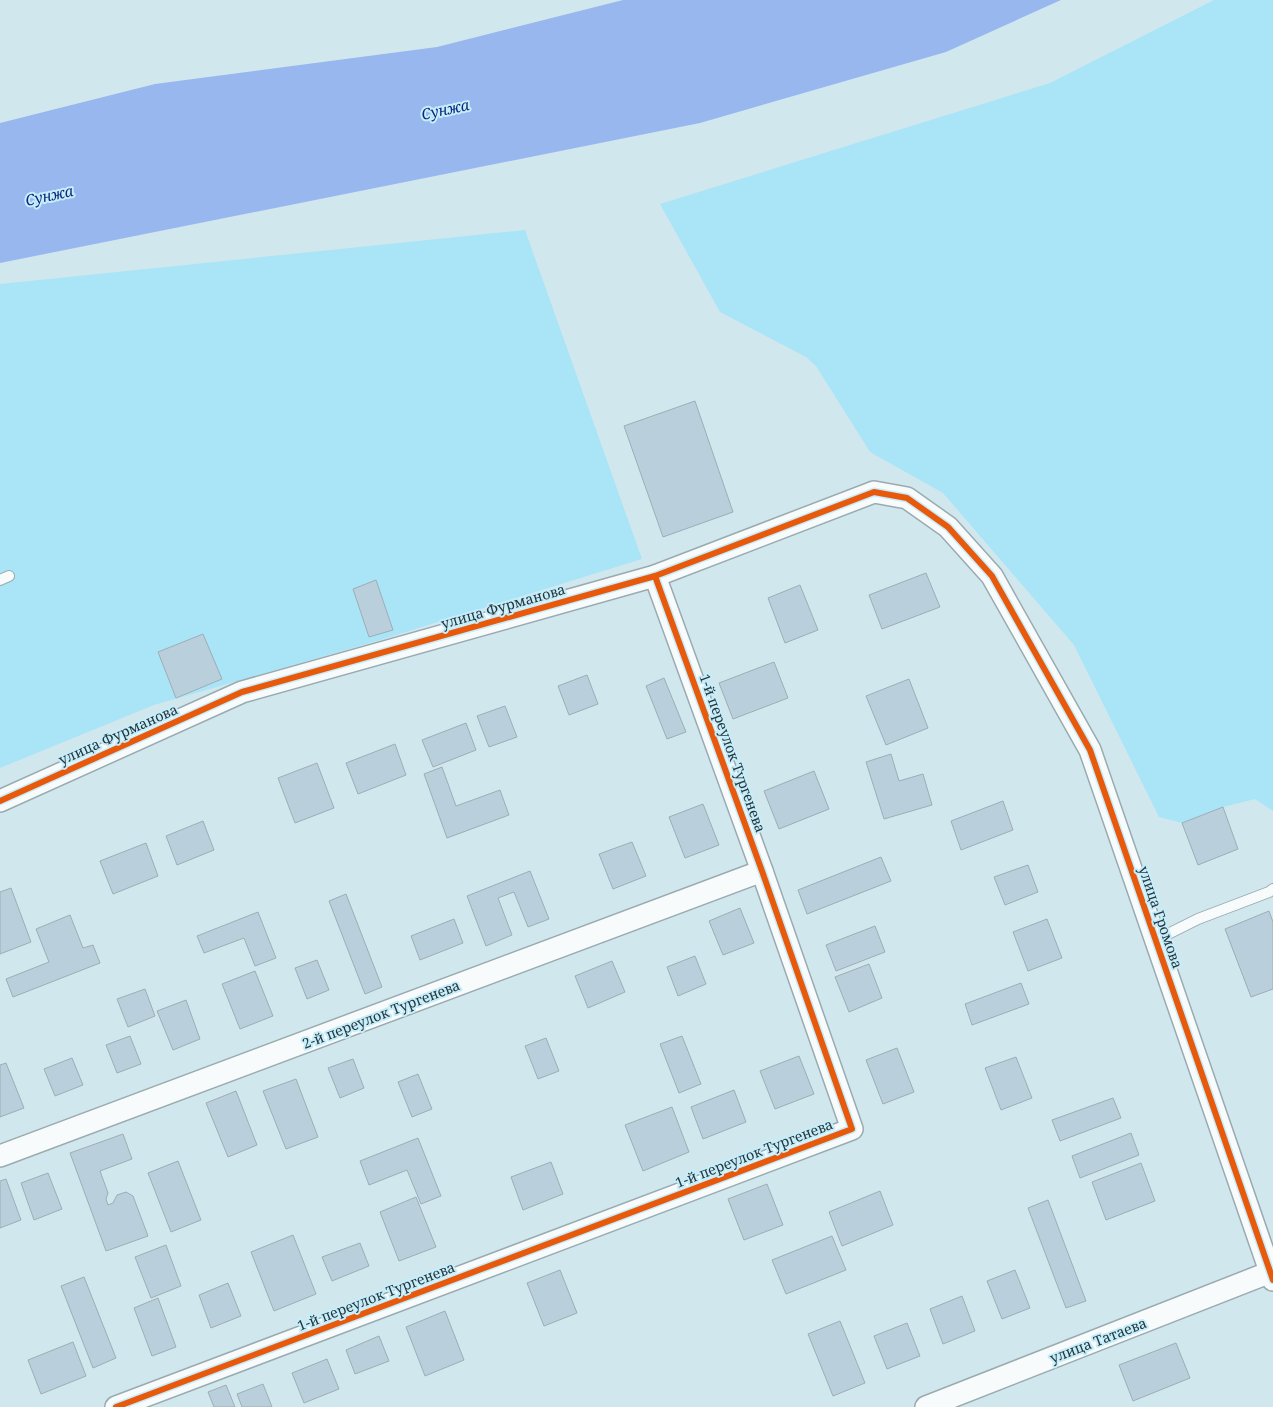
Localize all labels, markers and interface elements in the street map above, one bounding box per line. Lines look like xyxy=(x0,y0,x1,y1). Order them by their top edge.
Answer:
water label: Сунжа xyxy=(419,94,471,124)
water label: Сунжа xyxy=(23,180,75,210)
street label: улица Фурманова xyxy=(439,579,567,633)
street label: 1-й переулок Тургенева xyxy=(695,671,771,835)
street label: улица Фурманова xyxy=(55,699,181,769)
street label: улица Громова xyxy=(1135,863,1187,971)
street label: 2-й переулок Тургенева xyxy=(299,975,463,1053)
street label: 1-й переулок Тургенева xyxy=(672,1114,836,1192)
street label: 1-й переулок Тургенева xyxy=(294,1257,458,1335)
street label: улица Татаева xyxy=(1047,1313,1149,1367)

